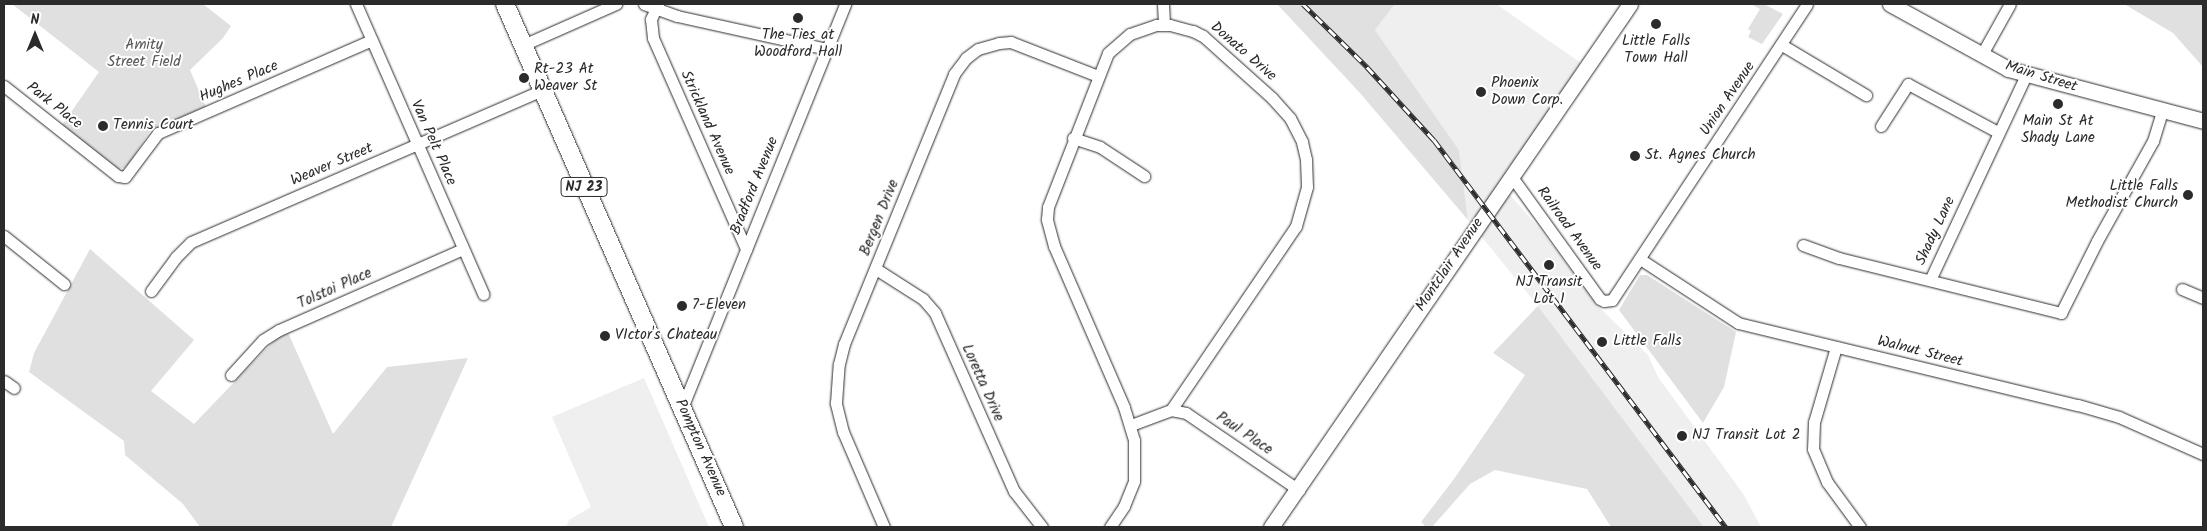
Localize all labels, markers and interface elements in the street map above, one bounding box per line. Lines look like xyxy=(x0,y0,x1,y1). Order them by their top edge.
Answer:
text: N xyxy=(31,9,39,31)
north arrow xyxy=(10,10,60,60)
marker: The Ties at Woodford Hall xyxy=(792,12,804,24)
marker: Little Falls Town Hall xyxy=(1650,18,1662,30)
street label: Donato Drive xyxy=(1206,19,1280,85)
place label: The Ties at Woodford Hall xyxy=(754,26,842,61)
place label: Little Falls Town Hall xyxy=(1622,32,1690,67)
park label: Amity Street Field xyxy=(107,36,181,71)
street label: Hughes Place xyxy=(197,57,281,107)
street label: Main Street xyxy=(2003,58,2079,96)
street label: Union Avenue xyxy=(1697,59,1759,139)
place label: Rt-23 At Weaver St xyxy=(534,60,597,95)
street label: Strickland Avenue xyxy=(676,68,738,178)
marker: Rt-23 At Weaver St xyxy=(518,72,530,84)
place label: Phoenix Down Corp. xyxy=(1491,74,1563,109)
street label: Park Place xyxy=(23,79,85,133)
marker: Phoenix Down Corp. xyxy=(1475,86,1487,98)
street label: Van Pelt Place xyxy=(406,97,460,189)
marker: Main St At Shady Lane xyxy=(2052,98,2064,110)
place label: Main St At Shady Lane xyxy=(2021,112,2095,147)
place label: Tennis Court xyxy=(113,117,194,135)
marker: Tennis Court xyxy=(97,120,109,132)
street label: Bradford Avenue xyxy=(727,134,783,238)
street label: Weaver Street xyxy=(288,140,376,190)
place label: St. Agnes Church xyxy=(1645,147,1756,165)
marker: St. Agnes Church xyxy=(1629,150,1641,162)
road number: NJ 23 xyxy=(560,176,608,198)
street label: Bergen Drive xyxy=(857,177,903,259)
place label: Little Falls Methodist Church xyxy=(2066,177,2178,212)
street label: Railroad Avenue xyxy=(1532,183,1606,275)
marker: Little Falls Methodist Church xyxy=(2182,189,2194,201)
street label: Shady Lane xyxy=(1912,194,1960,268)
street label: Montclair Avenue xyxy=(1412,215,1488,315)
marker: NJ Transit Lot 1 xyxy=(1543,259,1555,271)
street label: Tolstoi Place xyxy=(295,265,375,313)
place label: NJ Transit Lot 1 xyxy=(1516,273,1582,308)
place label: 7-Eleven xyxy=(692,297,746,315)
marker: 7-Eleven xyxy=(676,300,688,312)
place label: VIctor's Chateau xyxy=(615,327,717,345)
marker: VIctor's Chateau xyxy=(599,330,611,342)
place label: Little Falls xyxy=(1613,333,1681,351)
street label: Walnut Street xyxy=(1875,333,1965,371)
marker: Little Falls xyxy=(1595,335,1609,349)
street label: Loretta Drive xyxy=(957,342,1007,424)
street label: Pompton Avenue xyxy=(670,396,730,500)
street label: Paul Place xyxy=(1212,409,1276,459)
place label: NJ Transit Lot 2 xyxy=(1692,427,1801,445)
marker: NJ Transit Lot 2 xyxy=(1676,430,1688,442)

